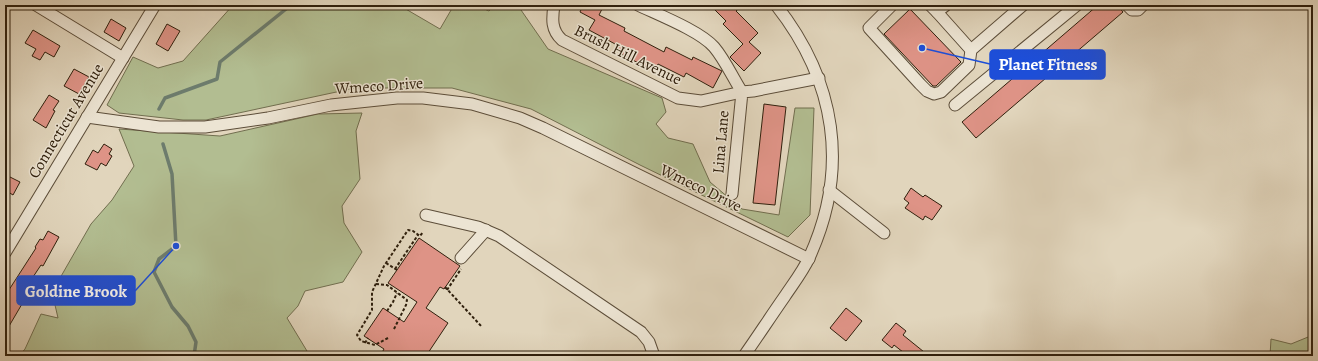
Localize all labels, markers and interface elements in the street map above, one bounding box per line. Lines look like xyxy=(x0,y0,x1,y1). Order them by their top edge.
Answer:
street label: Brush Hill Avenue xyxy=(570,19,686,91)
callout: Planet Fitness xyxy=(990,50,1105,79)
text: Planet Fitness xyxy=(998,53,1098,76)
street label: Connecticut Avenue xyxy=(23,59,109,183)
street label: Wmeco Drive xyxy=(333,72,424,100)
street label: Lina Lane xyxy=(707,109,735,175)
street label: Wmeco Drive xyxy=(656,158,746,217)
callout: Goldine Brook xyxy=(17,276,135,305)
text: Goldine Brook xyxy=(25,280,127,303)

